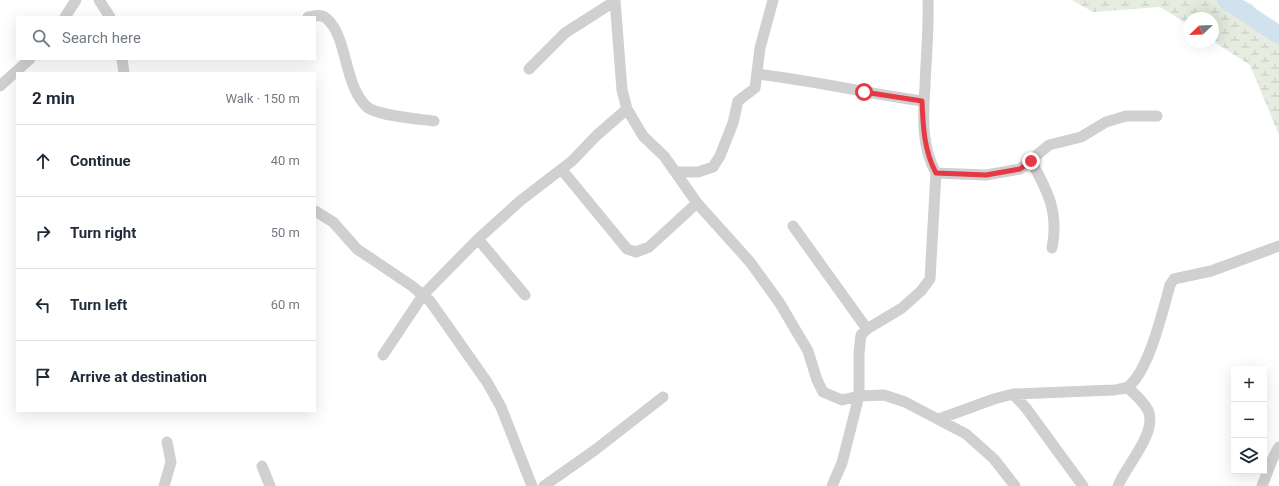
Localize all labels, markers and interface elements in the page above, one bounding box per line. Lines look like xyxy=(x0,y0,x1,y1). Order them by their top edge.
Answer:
north arrow xyxy=(1183,12,1219,48)
search box xyxy=(16,16,316,60)
icon: search xyxy=(30,27,52,49)
text: Search here xyxy=(62,29,141,47)
route start xyxy=(855,83,873,101)
text: 2 min xyxy=(32,88,75,108)
text: Walk · 150 m xyxy=(225,91,300,106)
icon: ahead xyxy=(32,150,54,172)
text: Continue xyxy=(70,152,131,170)
route end xyxy=(1022,152,1040,170)
text: 40 m xyxy=(271,153,300,168)
icon: right xyxy=(32,222,54,244)
text: Turn right xyxy=(70,224,136,242)
text: 50 m xyxy=(271,225,300,240)
icon: left xyxy=(32,294,54,316)
text: Turn left xyxy=(70,296,127,314)
text: 60 m xyxy=(271,297,300,312)
icon: arrive xyxy=(32,366,54,388)
map controls xyxy=(1231,366,1267,474)
button: + xyxy=(1231,366,1267,402)
text: Arrive at destination xyxy=(70,368,207,386)
button: − xyxy=(1231,402,1267,438)
button: layers xyxy=(1231,438,1267,474)

